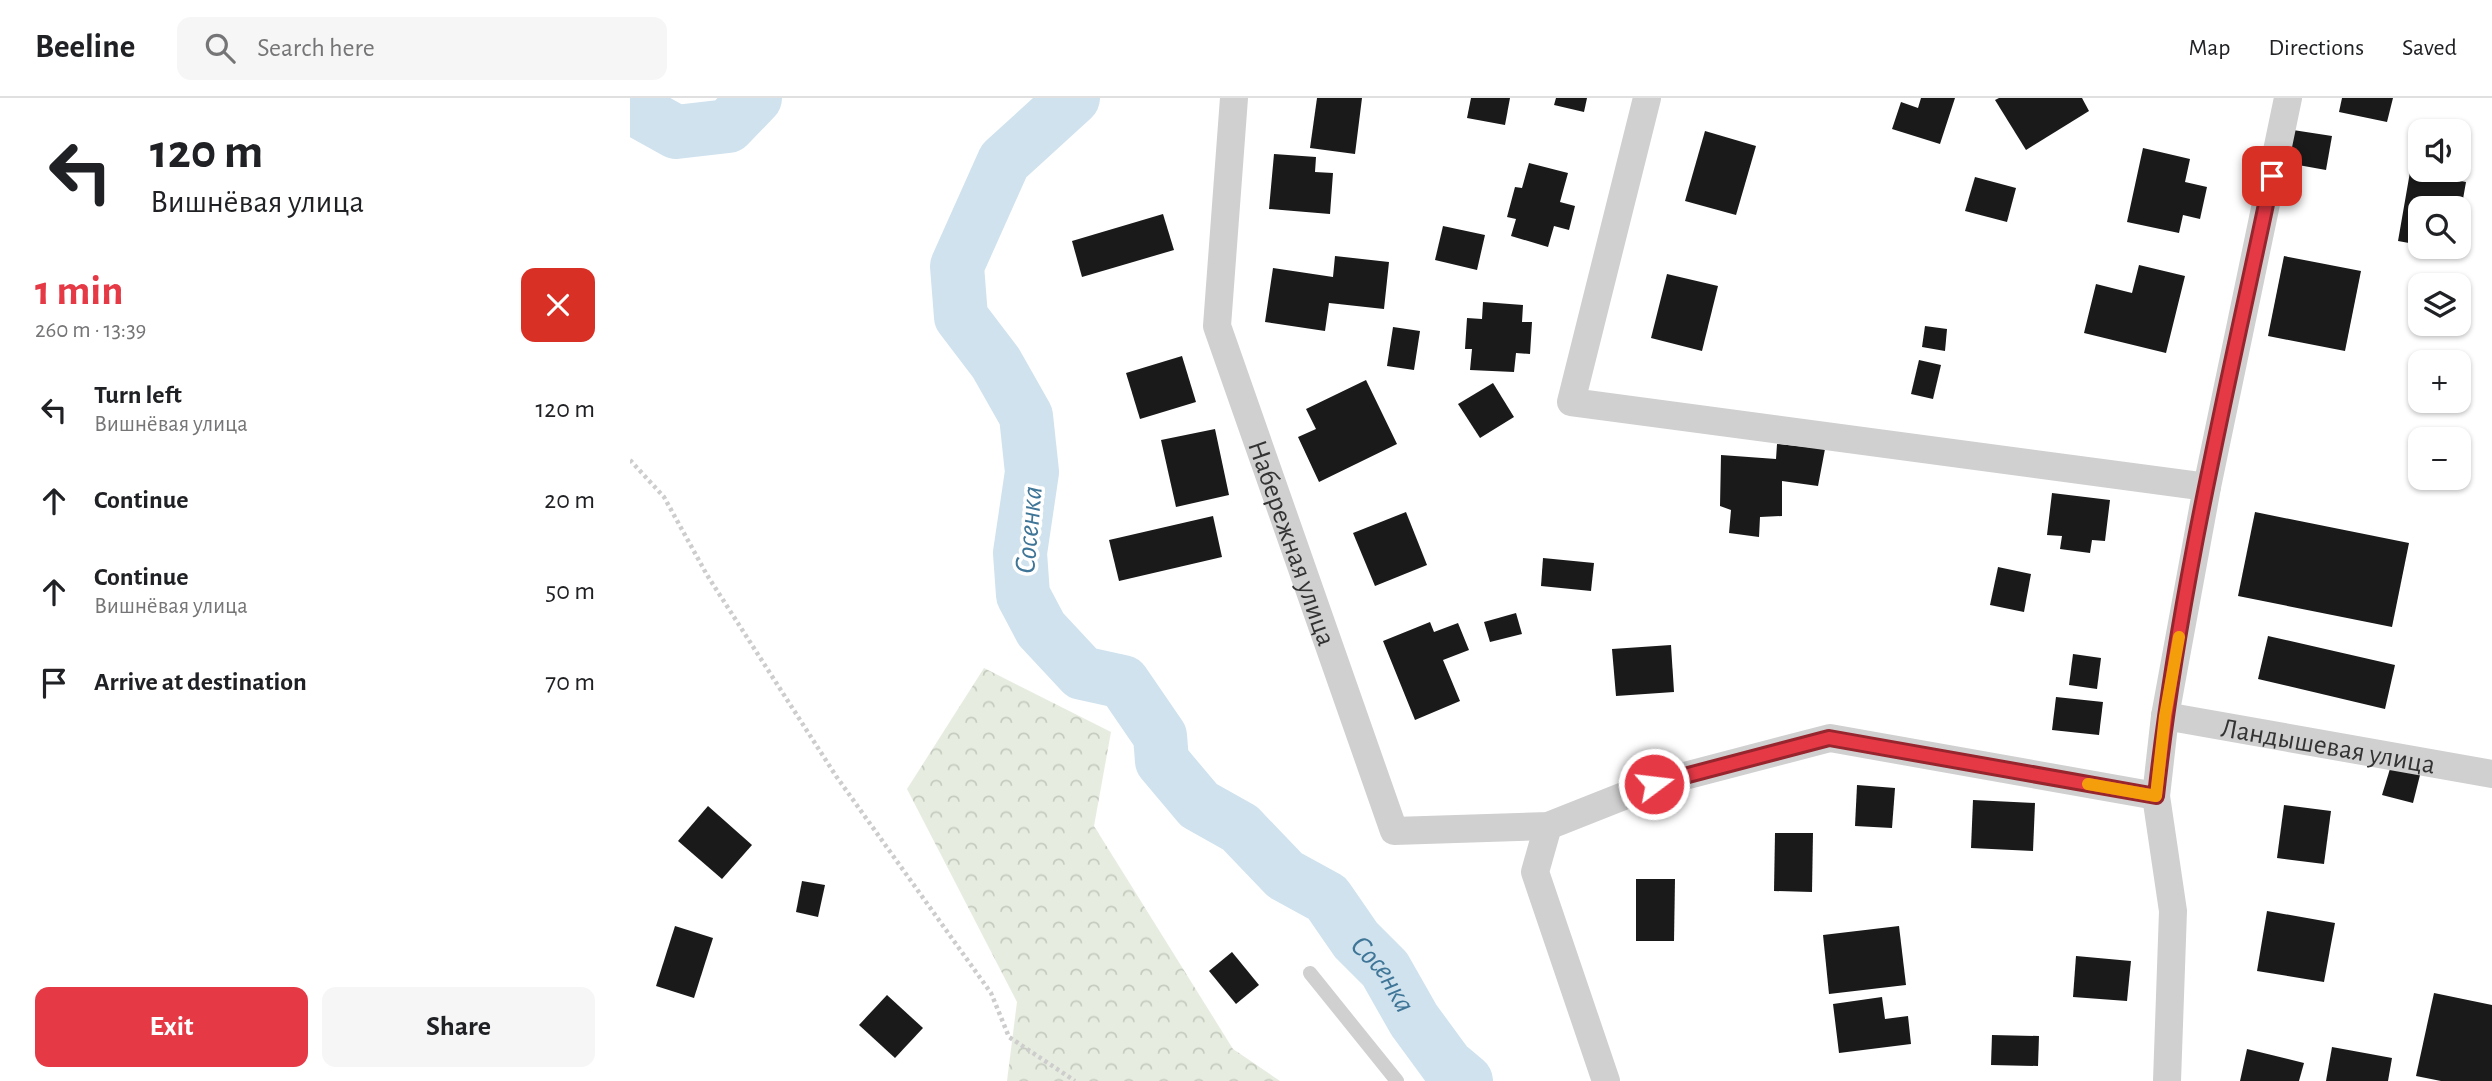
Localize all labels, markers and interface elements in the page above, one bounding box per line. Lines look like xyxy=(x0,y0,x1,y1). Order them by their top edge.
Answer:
search box xyxy=(177,17,667,80)
icon: search xyxy=(201,29,239,67)
text: Beeline xyxy=(35,31,135,64)
text: Search here xyxy=(257,35,375,61)
text: Map xyxy=(2188,36,2230,60)
text: Directions xyxy=(2268,36,2364,60)
text: Saved xyxy=(2402,36,2457,60)
map controls xyxy=(2408,119,2471,490)
button: sound xyxy=(2408,119,2471,182)
icon: left xyxy=(35,126,126,217)
text: 120 m xyxy=(150,128,263,177)
pin xyxy=(2242,146,2302,206)
icon: arrive xyxy=(2253,157,2291,195)
text: Вишнёвая улица xyxy=(150,186,364,218)
button: search xyxy=(2408,196,2471,259)
button: close xyxy=(521,268,595,342)
text: 1 min xyxy=(35,270,124,312)
button: layers xyxy=(2408,273,2471,336)
text: 260 m · 13:39 xyxy=(35,319,146,342)
button: + xyxy=(2408,350,2471,413)
text: Turn left xyxy=(94,382,182,408)
icon: left xyxy=(35,391,73,429)
text: 120 m xyxy=(535,396,595,422)
text: Вишнёвая улица xyxy=(94,413,248,436)
button: − xyxy=(2408,427,2471,490)
street label: Набережная улица xyxy=(1242,437,1340,650)
icon: ahead xyxy=(35,482,73,520)
water label: Сосенка xyxy=(1010,485,1048,575)
text: Continue xyxy=(94,487,189,513)
text: 20 m xyxy=(544,487,595,513)
text: Continue xyxy=(94,564,189,590)
icon: ahead xyxy=(35,573,73,611)
text: 50 m xyxy=(545,578,595,604)
text: Вишнёвая улица xyxy=(94,595,248,618)
icon: arrive xyxy=(35,664,73,702)
text: Arrive at destination xyxy=(94,669,307,695)
text: 70 m xyxy=(545,669,595,695)
street label: Ландышевая улица xyxy=(2219,714,2438,780)
position arrow xyxy=(1617,747,1691,821)
water label: Сосенка xyxy=(1344,930,1420,1018)
button: Exit xyxy=(35,987,308,1067)
button: Share xyxy=(322,987,595,1067)

